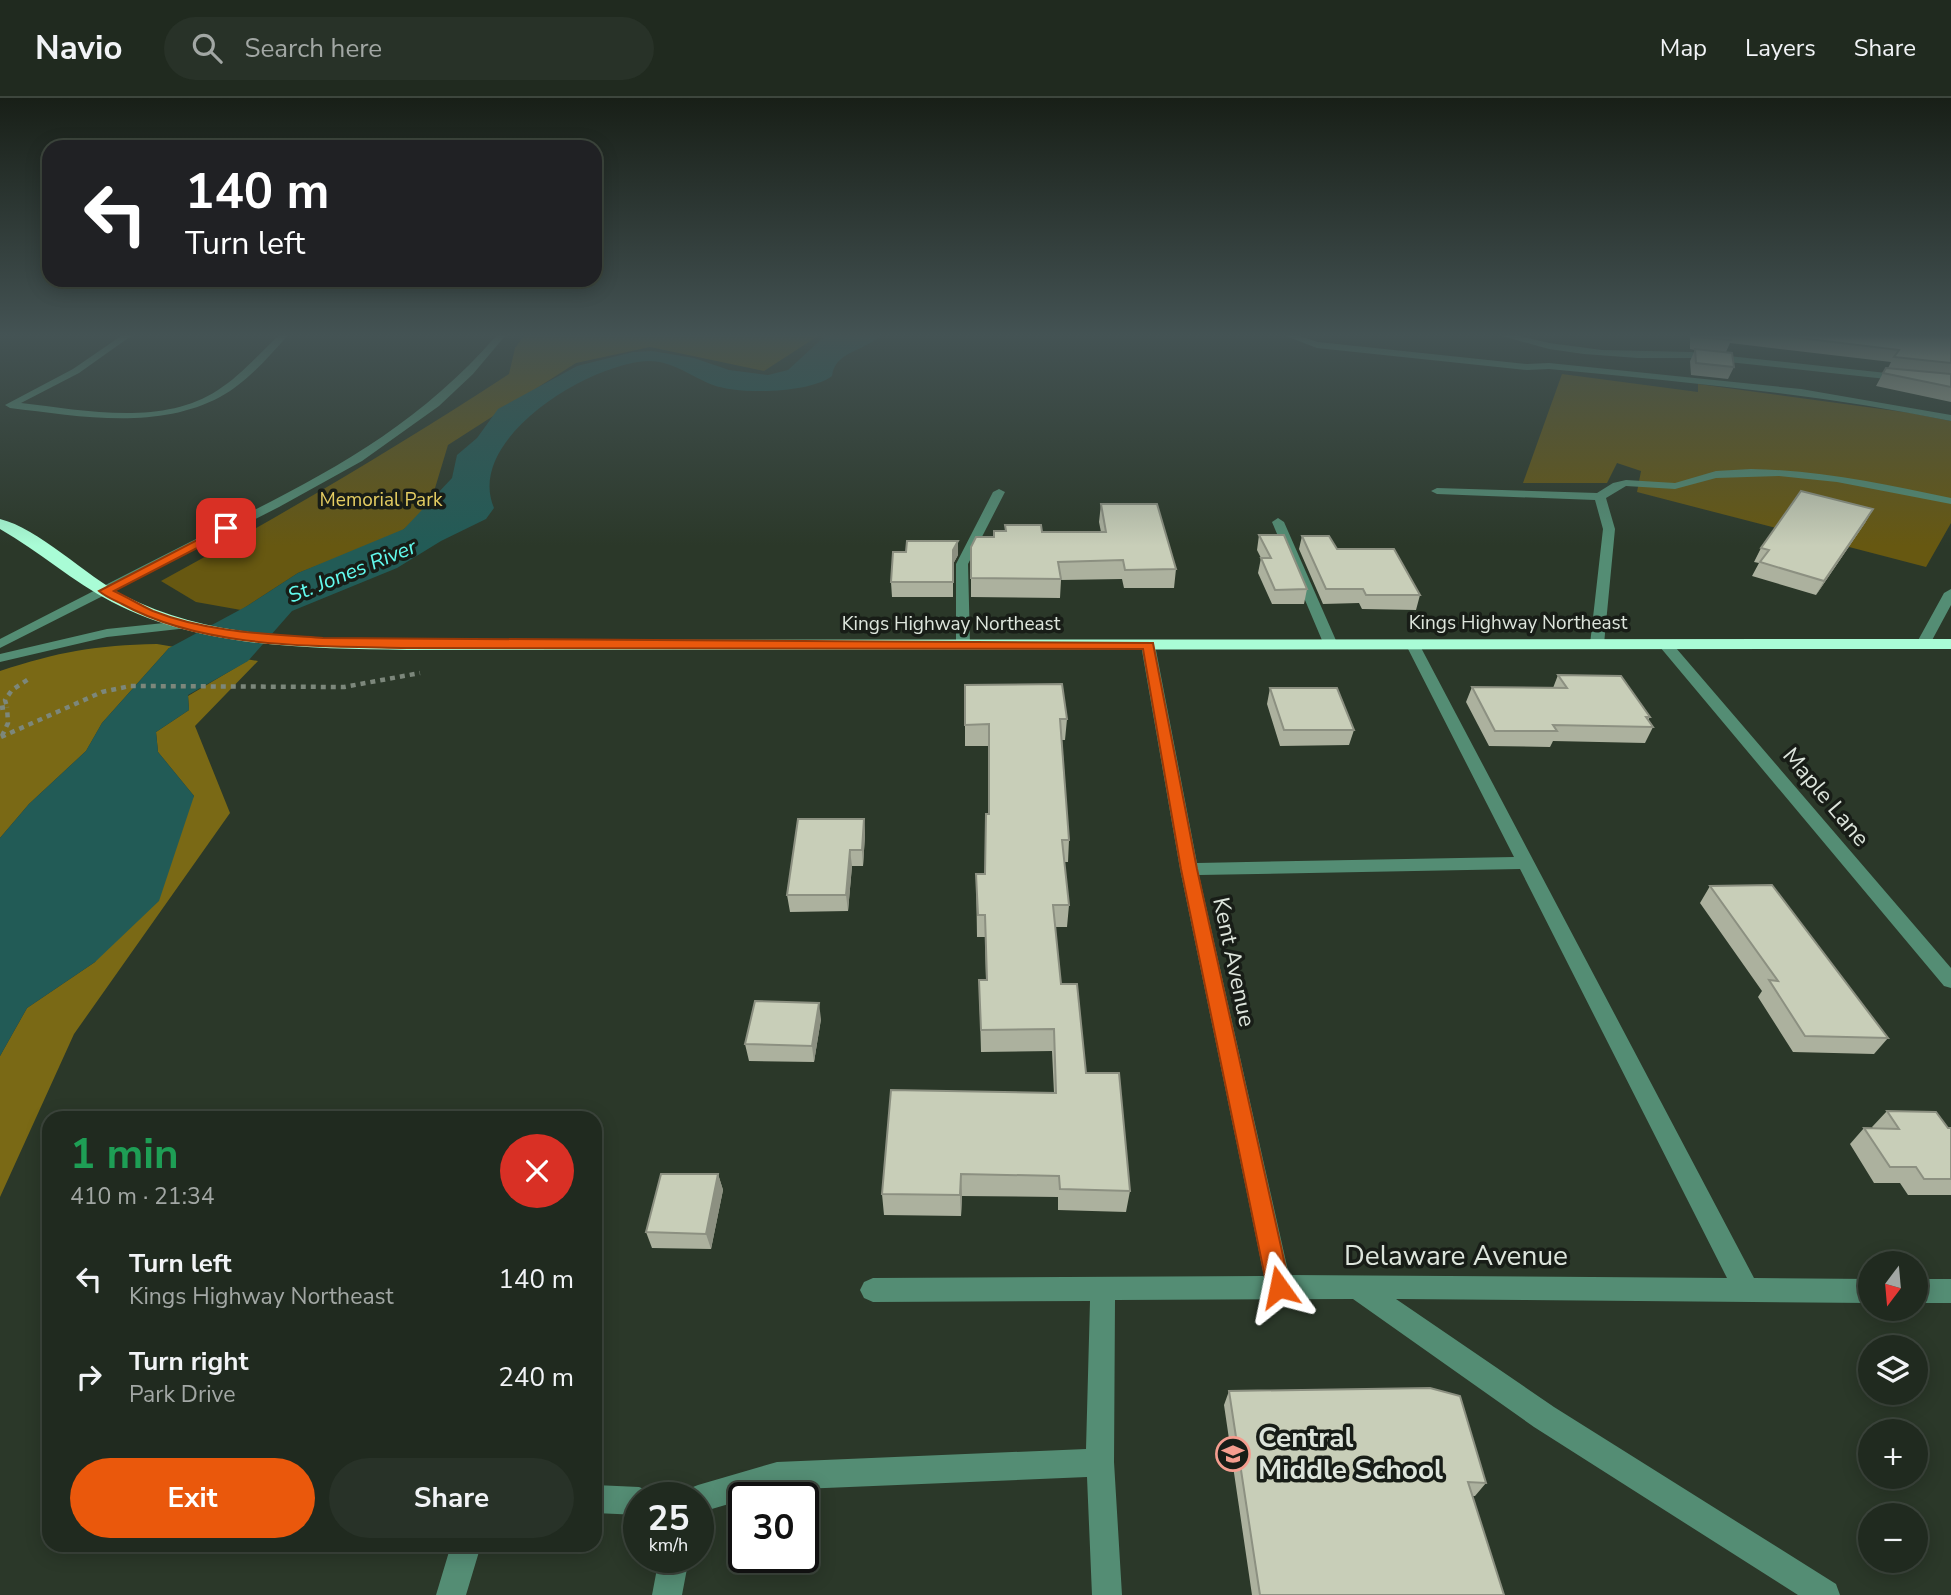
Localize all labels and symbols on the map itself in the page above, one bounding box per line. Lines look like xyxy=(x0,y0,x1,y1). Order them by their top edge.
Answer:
park label: Memorial Park xyxy=(320,487,443,513)
pin xyxy=(196,498,256,558)
water label: St. Jones River xyxy=(284,532,421,609)
street label: Kings Highway Northeast xyxy=(1409,610,1628,636)
street label: Kings Highway Northeast xyxy=(842,611,1061,637)
street label: Maple Lane xyxy=(1776,741,1876,853)
street label: Kent Avenue xyxy=(1205,894,1263,1030)
street label: Delaware Avenue xyxy=(1344,1237,1568,1275)
position arrow xyxy=(1242,1250,1316,1324)
north arrow xyxy=(1858,1251,1928,1321)
place label: Central Middle School xyxy=(1258,1419,1443,1489)
school or university icon: Central Middle School xyxy=(1214,1435,1252,1473)
speed limit sign: 30 xyxy=(728,1482,819,1573)

